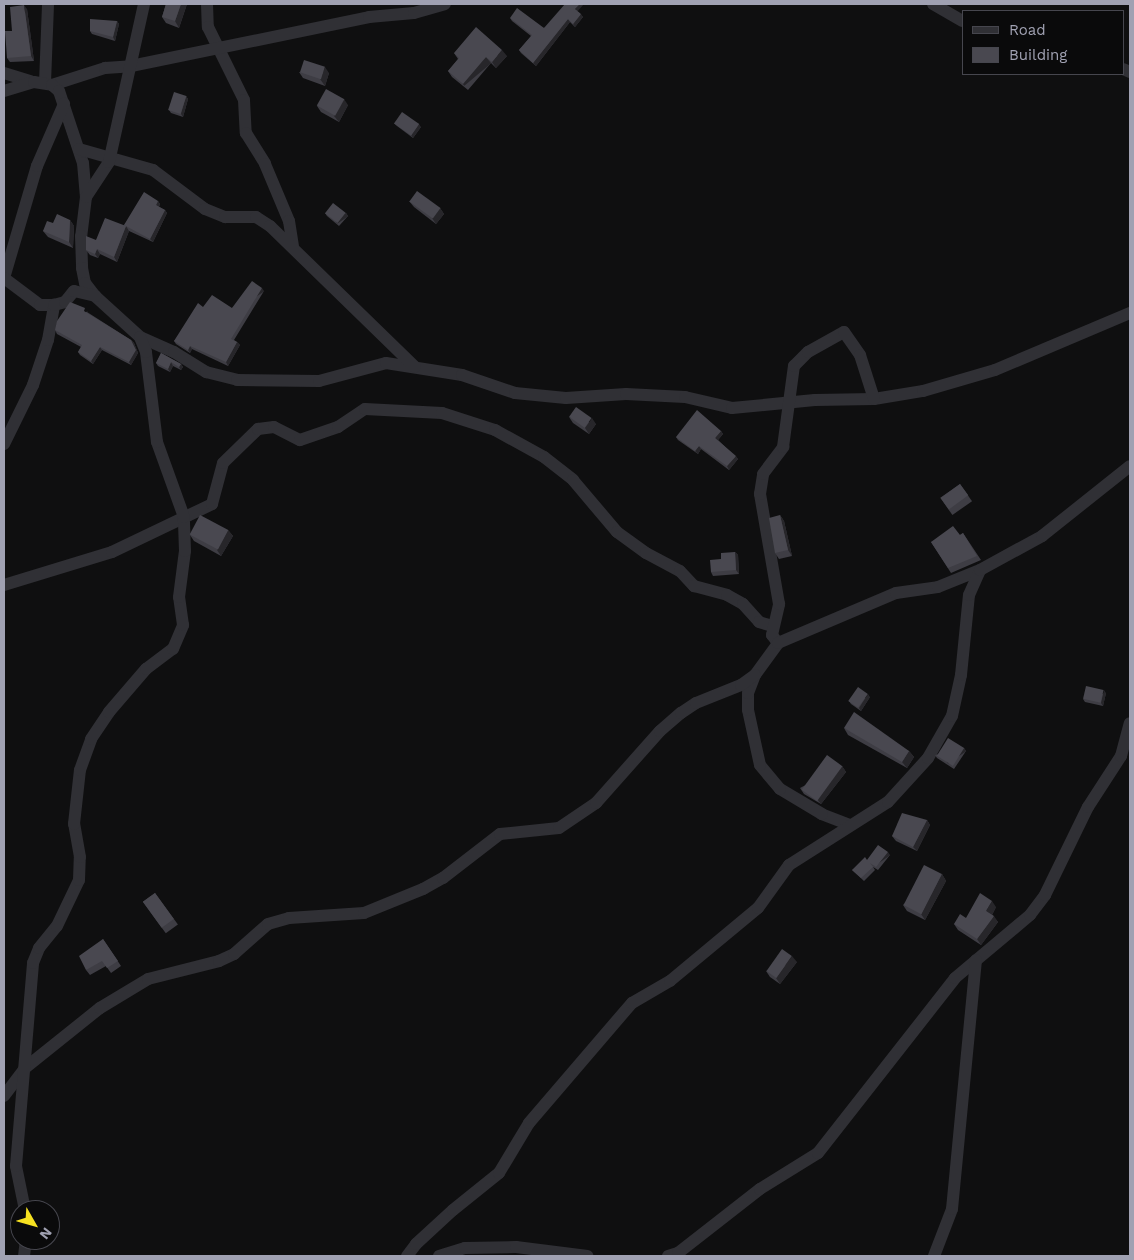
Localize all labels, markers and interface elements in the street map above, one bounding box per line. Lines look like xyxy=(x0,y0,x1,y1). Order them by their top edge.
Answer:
legend xyxy=(962,10,1124,75)
text: Road xyxy=(1009,21,1046,39)
text: Building xyxy=(1009,46,1067,64)
north arrow xyxy=(10,1200,60,1250)
text: N xyxy=(37,1225,56,1243)

